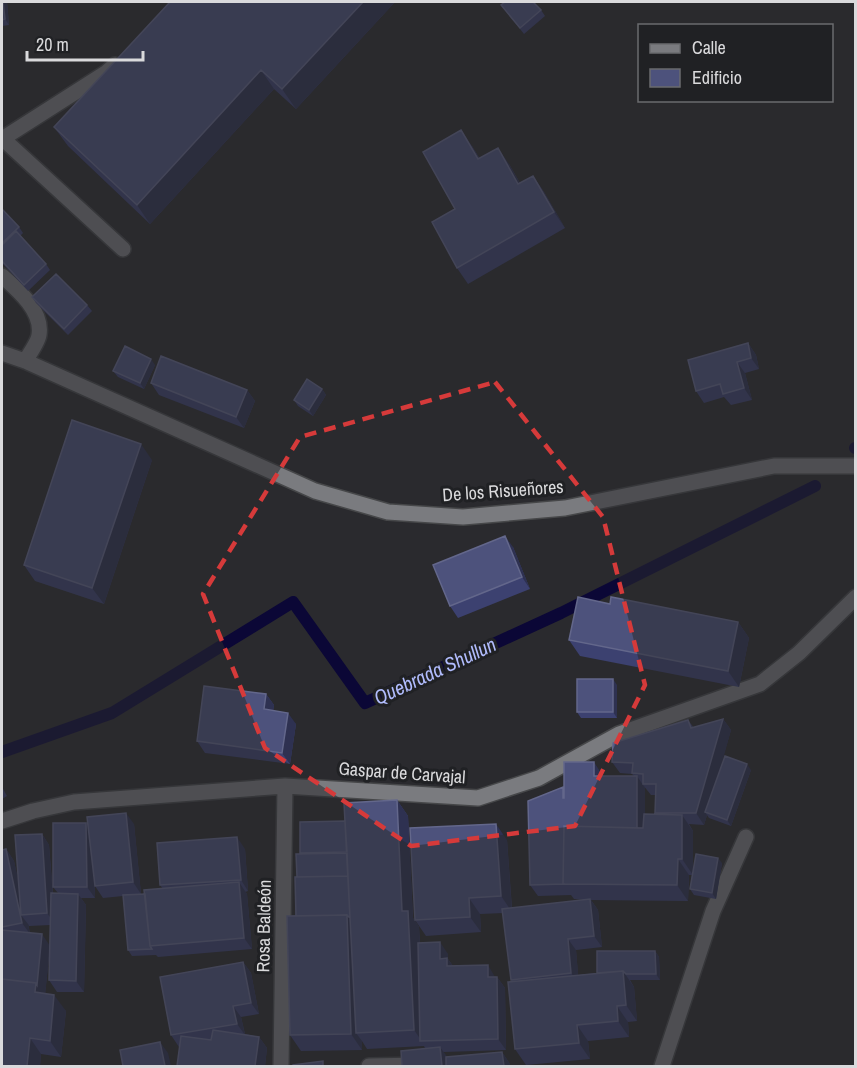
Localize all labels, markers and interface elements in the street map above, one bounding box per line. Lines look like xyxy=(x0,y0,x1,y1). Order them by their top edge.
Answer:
scale bar xyxy=(27,24,142,62)
legend xyxy=(638,24,833,102)
text: 20 m xyxy=(36,32,69,57)
text: Calle xyxy=(692,35,726,60)
text: Edificio xyxy=(692,65,742,90)
street label: De los Risueñores xyxy=(442,474,564,507)
water label: Quebrada Shullun xyxy=(369,630,500,711)
street label: Gaspar de Carvajal xyxy=(338,756,466,789)
street label: Rosa Baldeón xyxy=(250,879,277,973)

